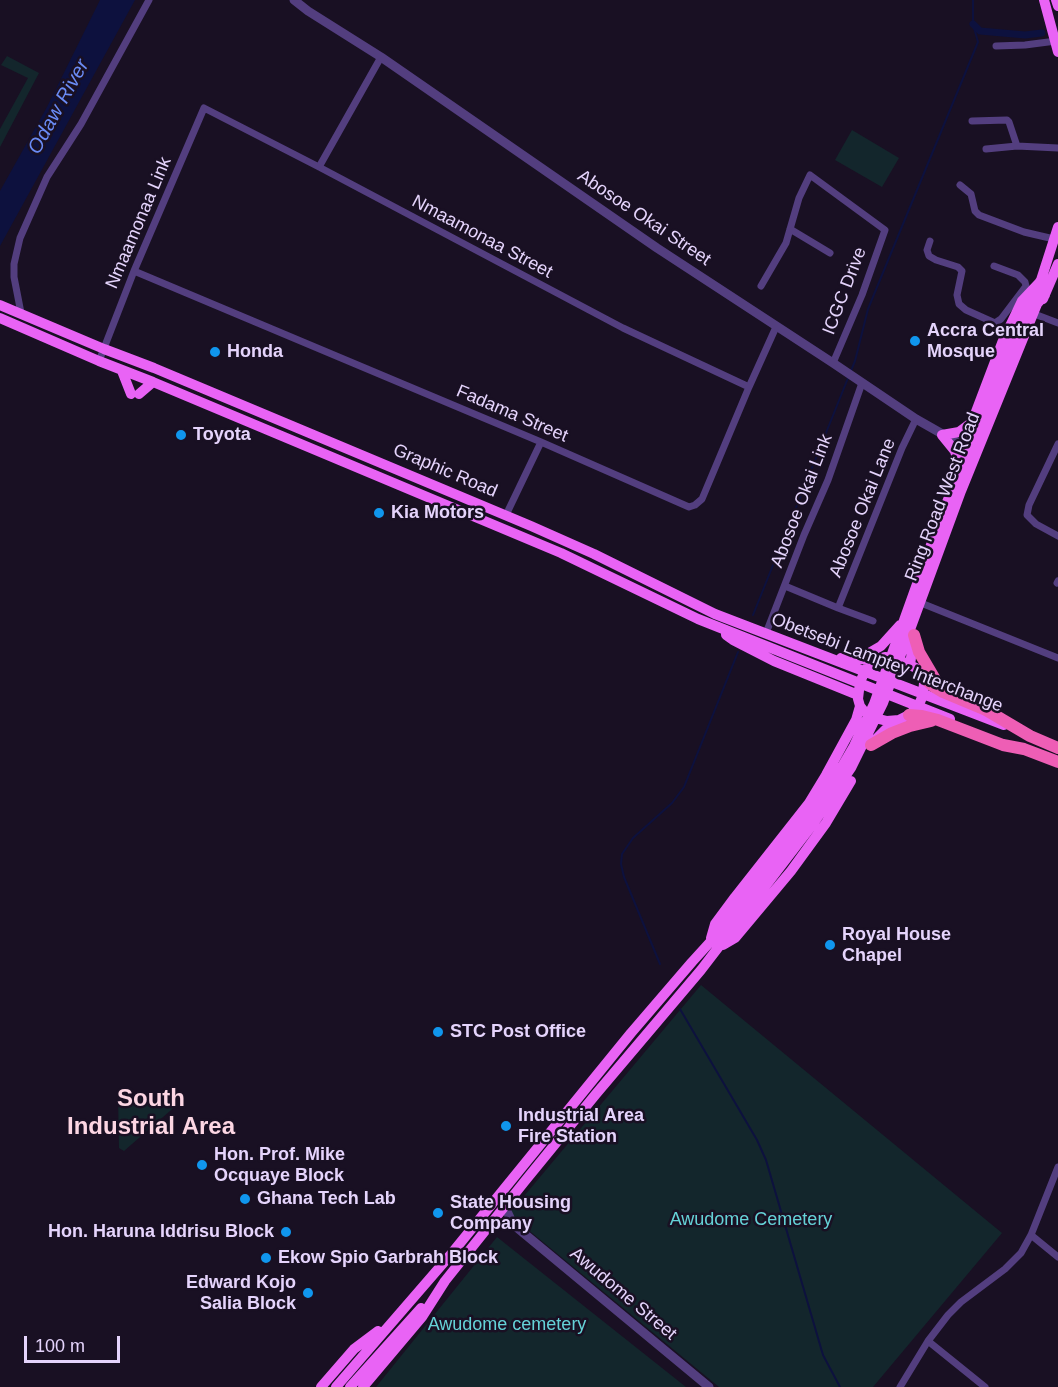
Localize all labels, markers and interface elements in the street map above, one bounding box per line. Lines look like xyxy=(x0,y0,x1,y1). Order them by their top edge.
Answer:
water label: Odaw River xyxy=(23,55,95,159)
street label: Nmaamonaa Link xyxy=(101,154,177,292)
street label: Abosoe Okai Street xyxy=(573,165,715,271)
street label: Nmaamonaa Street xyxy=(408,191,556,283)
street label: ICGC Drive xyxy=(818,244,872,338)
place label: Accra Central Mosque xyxy=(927,320,1044,362)
marker: Accra Central Mosque xyxy=(908,334,922,348)
place label: Honda xyxy=(227,341,283,363)
marker: Honda xyxy=(208,345,222,359)
street label: Fadama Street xyxy=(453,381,571,447)
street label: Ring Road West Road xyxy=(901,410,985,584)
place label: Toyota xyxy=(193,424,251,446)
marker: Toyota xyxy=(174,428,188,442)
street label: Abosoe Okai Link xyxy=(767,431,837,571)
street label: Abosoe Okai Lane xyxy=(825,435,901,581)
street label: Graphic Road xyxy=(390,439,500,503)
place label: Kia Motors xyxy=(391,502,484,524)
marker: Kia Motors xyxy=(372,506,386,520)
street label: Obetsebi Lamptey Interchange xyxy=(768,609,1006,717)
place label: Royal House Chapel xyxy=(842,924,951,966)
marker: Royal House Chapel xyxy=(823,938,837,952)
place label: STC Post Office xyxy=(450,1021,586,1043)
marker: STC Post Office xyxy=(431,1025,445,1039)
district label: South Industrial Area xyxy=(67,1085,235,1141)
place label: Industrial Area Fire Station xyxy=(518,1105,644,1148)
marker: Industrial Area Fire Station xyxy=(499,1119,513,1133)
place label: Hon. Prof. Mike Ocquaye Block xyxy=(214,1144,345,1186)
marker: Hon. Prof. Mike Ocquaye Block xyxy=(195,1158,209,1172)
place label: Ghana Tech Lab xyxy=(257,1188,396,1210)
marker: Ghana Tech Lab xyxy=(238,1192,252,1206)
place label: State Housing Company xyxy=(450,1192,571,1234)
marker: State Housing Company xyxy=(431,1206,445,1220)
park label: Awudome Cemetery xyxy=(670,1209,832,1231)
place label: Hon. Haruna Iddrisu Block xyxy=(48,1221,274,1243)
marker: Hon. Haruna Iddrisu Block xyxy=(279,1225,293,1239)
street label: Awudome Street xyxy=(565,1243,681,1345)
place label: Ekow Spio Garbrah Block xyxy=(278,1247,498,1269)
marker: Ekow Spio Garbrah Block xyxy=(259,1251,273,1265)
place label: Edward Kojo Salia Block xyxy=(186,1272,296,1314)
marker: Edward Kojo Salia Block xyxy=(301,1286,315,1300)
park label: Awudome cemetery xyxy=(428,1314,586,1336)
scale bar xyxy=(27,1324,123,1362)
text: 100 m xyxy=(35,1336,85,1356)

